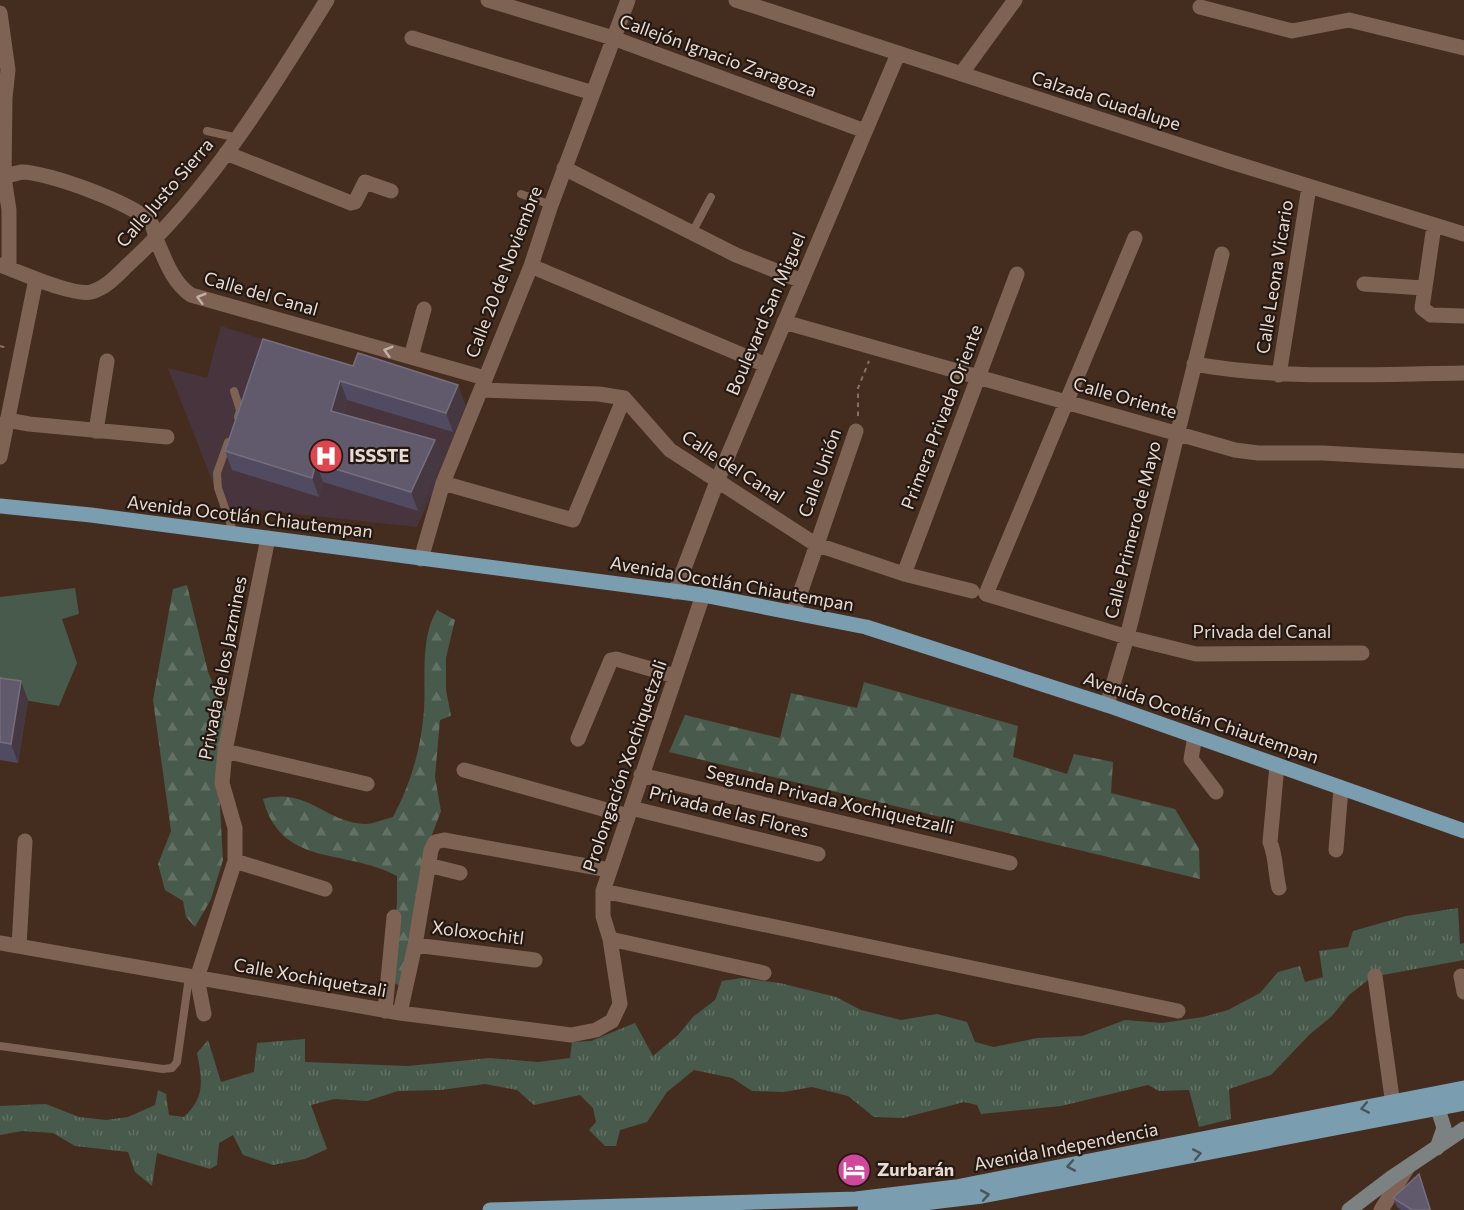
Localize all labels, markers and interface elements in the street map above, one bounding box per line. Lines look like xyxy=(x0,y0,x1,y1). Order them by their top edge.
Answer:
street label: Callejón Ignacio Zaragoza xyxy=(617,9,820,101)
street label: Calzada Guadalupe xyxy=(1029,66,1183,134)
street label: Calle Justo Sierra xyxy=(111,133,217,251)
street label: Calle 20 de Noviembre xyxy=(460,183,546,361)
street label: Calle Leona Vicario xyxy=(1251,198,1297,355)
street label: Boulevard San Miguel xyxy=(721,229,809,398)
street label: Calle del Canal xyxy=(202,266,321,320)
one-way arrow xyxy=(196,293,206,305)
street label: Primera Privada Oriente xyxy=(896,321,986,512)
one-way arrow xyxy=(383,346,394,358)
street label: Calle Oriente xyxy=(1071,372,1180,422)
street label: Calle del Canal xyxy=(678,425,789,507)
street label: Calle Unión xyxy=(793,425,845,520)
hospital icon: ISSSTE xyxy=(308,438,344,474)
street label: Calle Primero de Mayo xyxy=(1099,439,1165,621)
place label: ISSSTE xyxy=(349,444,409,466)
street label: Avenida Ocotlán Chiautempan xyxy=(126,490,374,542)
street label: Avenida Ocotlán Chiautempan xyxy=(609,551,856,615)
street label: Privada de los Jazmines xyxy=(193,574,251,762)
street label: Privada del Canal xyxy=(1193,620,1331,642)
street label: Prolongación Xochiquetzali xyxy=(577,657,671,875)
street label: Avenida Ocotlán Chiautempan xyxy=(1081,666,1322,768)
street label: Segunda Privada Xochiquetzalli xyxy=(704,760,956,838)
street label: Privada de las Flores xyxy=(647,781,811,842)
street label: Xoloxochitl xyxy=(431,915,526,949)
street label: Calle Xochiquetzali xyxy=(232,953,388,1001)
one-way arrow xyxy=(1361,1101,1371,1114)
street label: Avenida Independencia xyxy=(972,1117,1160,1175)
one-way arrow xyxy=(1192,1148,1202,1161)
hotel icon: Zurbarán xyxy=(836,1152,872,1188)
place label: Zurbarán xyxy=(877,1158,954,1180)
one-way arrow xyxy=(1067,1159,1077,1172)
one-way arrow xyxy=(980,1189,990,1202)

